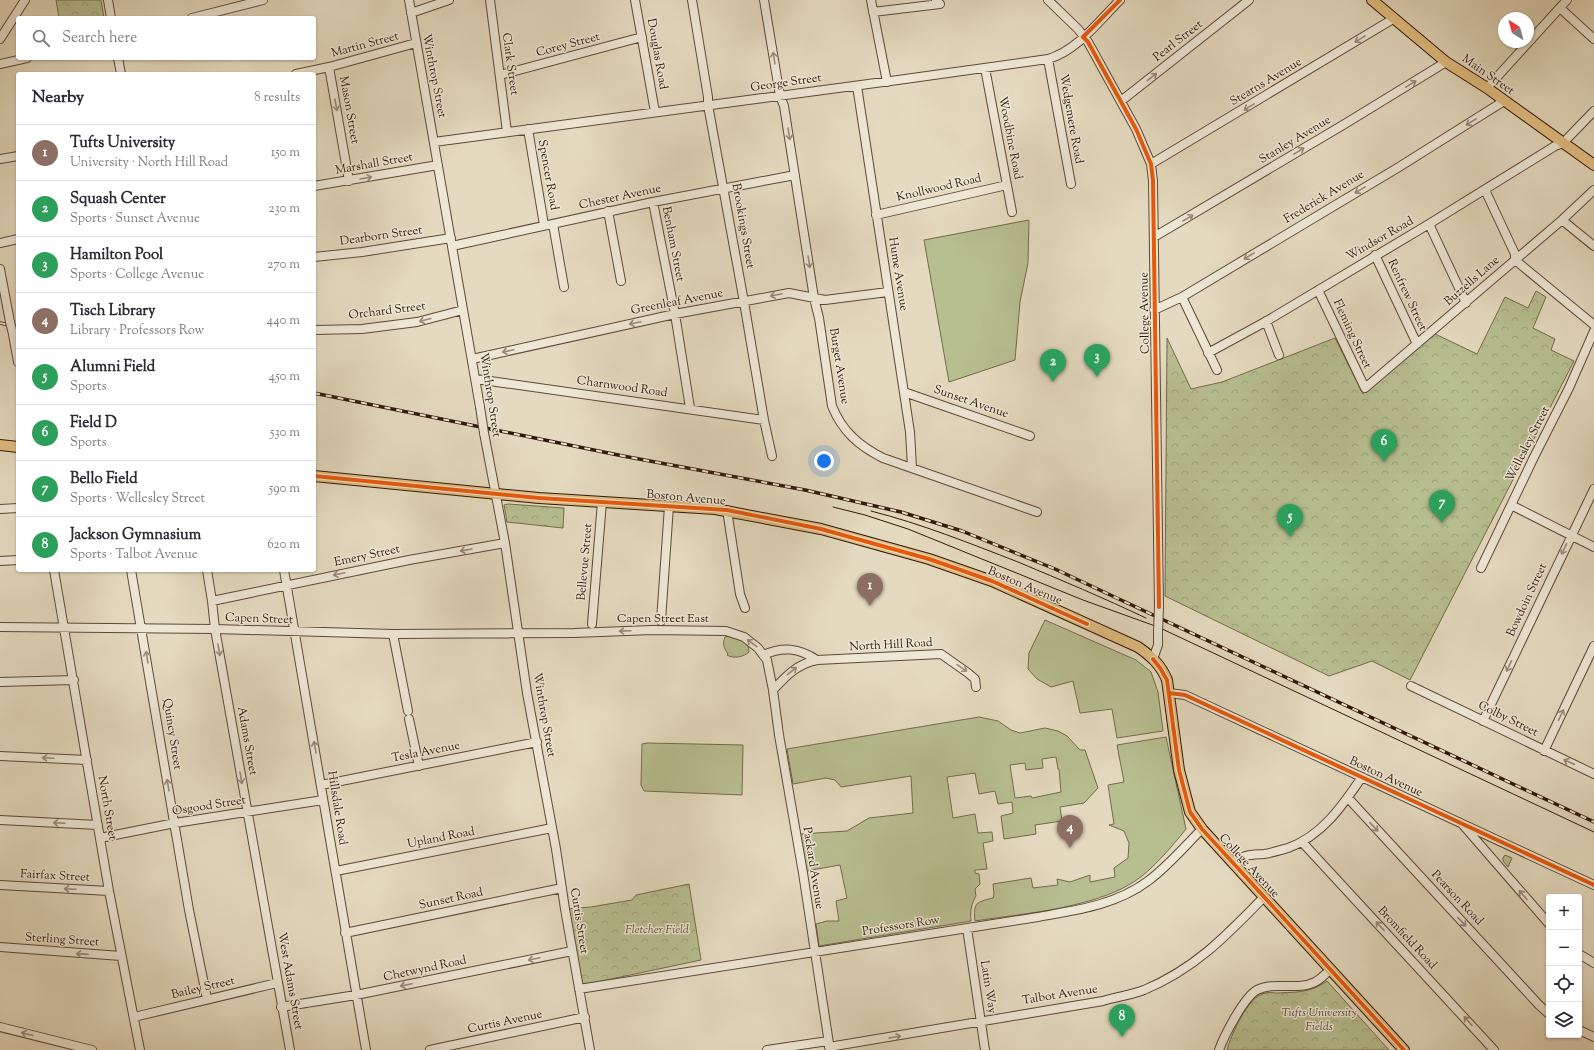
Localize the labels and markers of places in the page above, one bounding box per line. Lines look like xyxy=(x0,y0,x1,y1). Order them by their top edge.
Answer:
pin: 3 xyxy=(1084,344,1110,377)
pin: 2 xyxy=(1040,349,1066,382)
pin: 6 xyxy=(1371,429,1397,462)
pin: 7 xyxy=(1429,490,1455,523)
pin: 5 xyxy=(1277,504,1303,537)
pin: 1 xyxy=(857,573,883,606)
pin: 4 xyxy=(1057,815,1083,848)
pin: 8 xyxy=(1109,1004,1135,1037)

